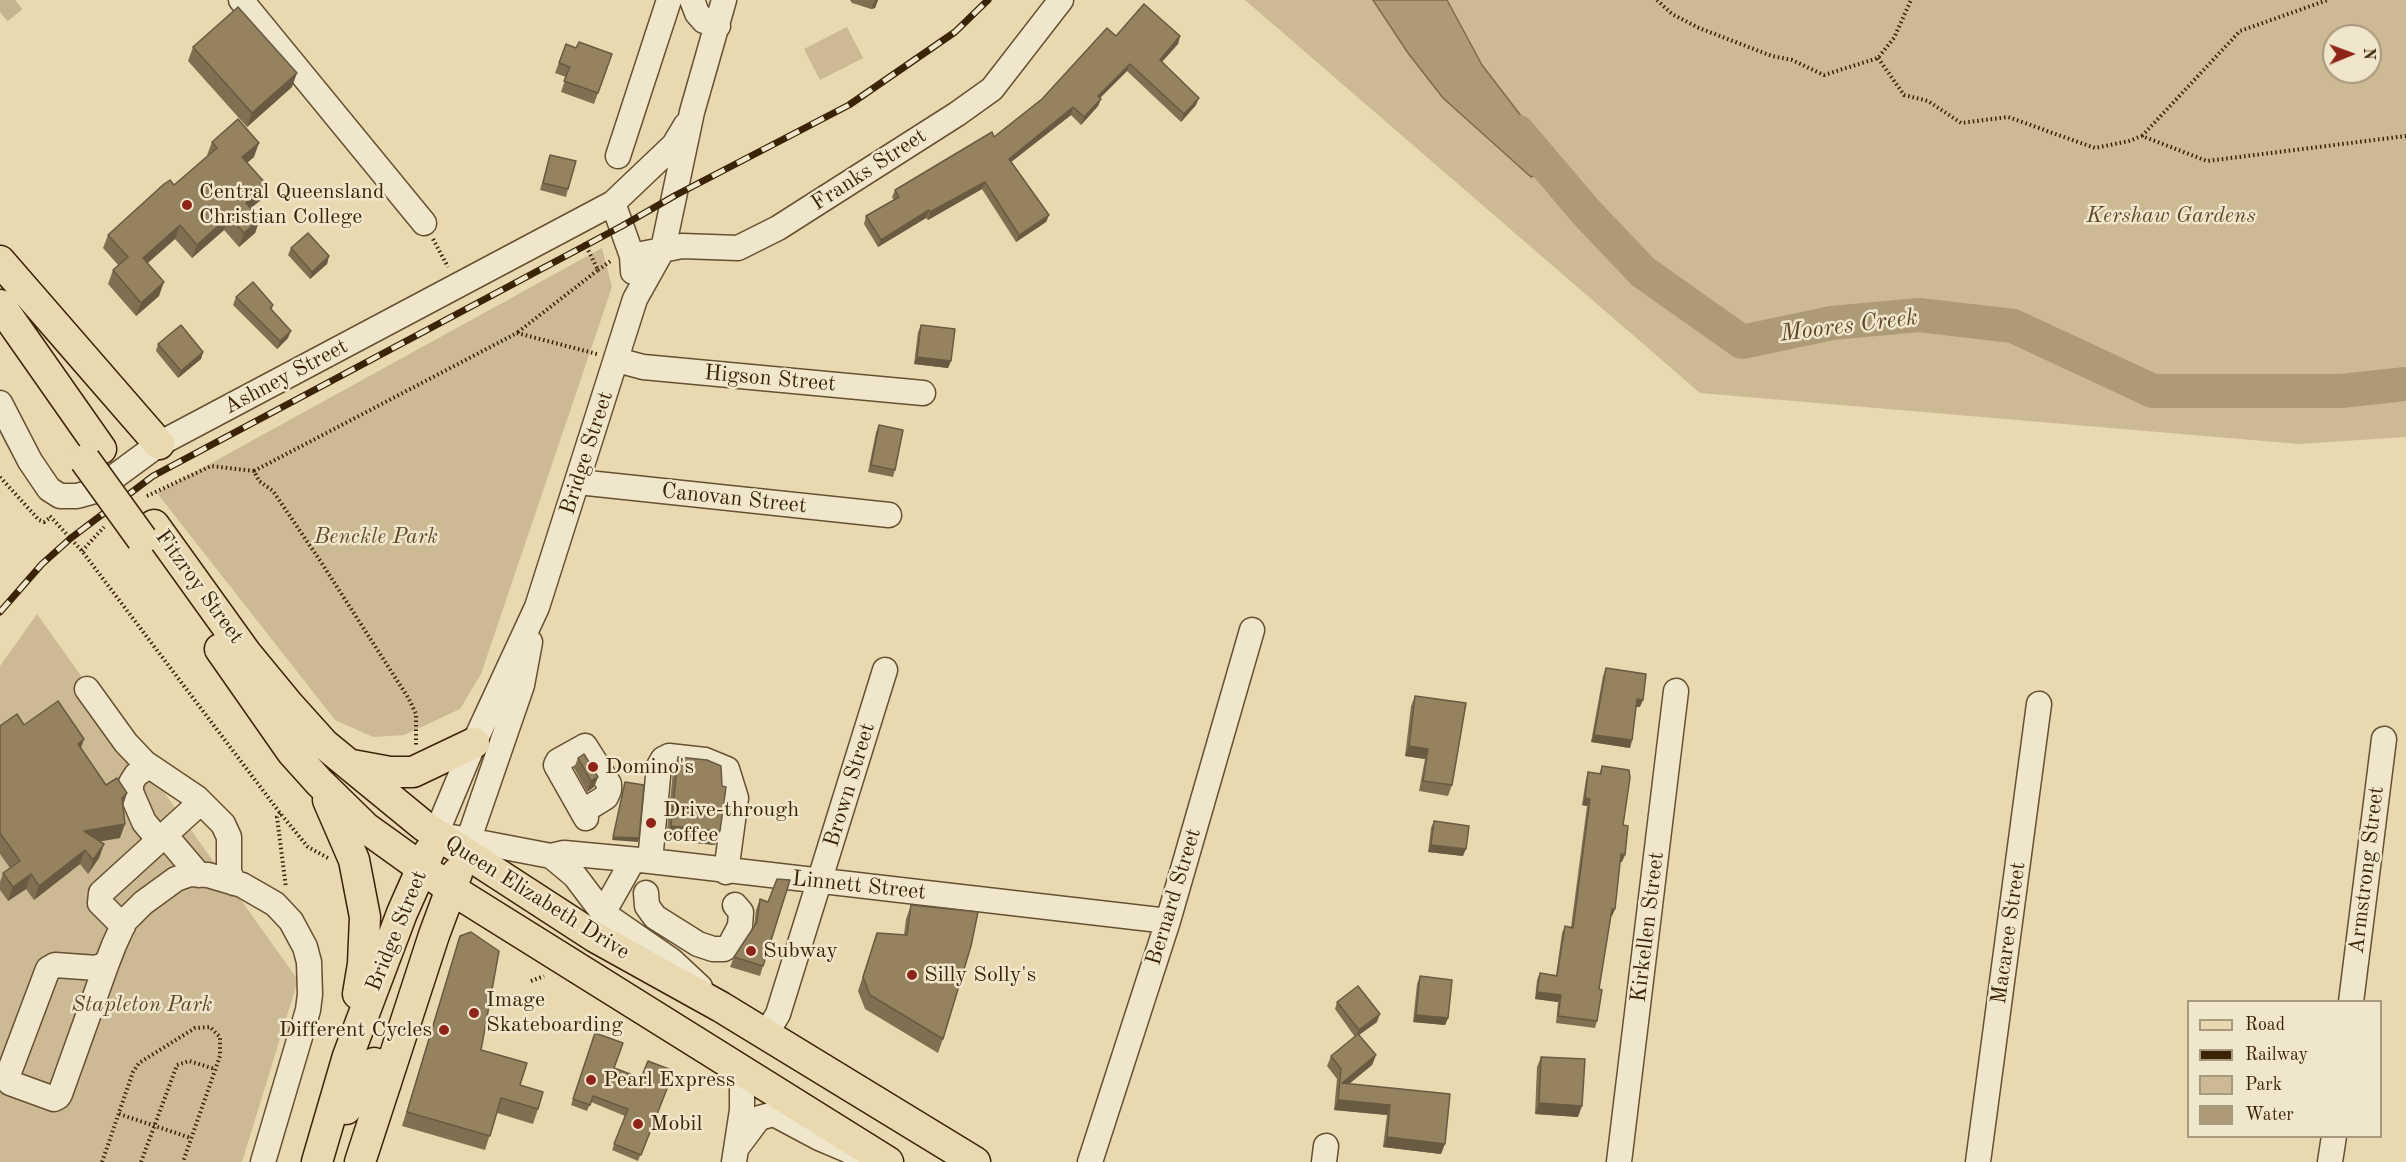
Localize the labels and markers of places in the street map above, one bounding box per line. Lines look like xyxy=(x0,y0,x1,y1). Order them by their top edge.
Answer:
place label: Central Queensland Christian College xyxy=(199,179,384,230)
marker: Central Queensland Christian College xyxy=(180,198,194,212)
place label: Domino's xyxy=(605,754,694,780)
marker: Domino's xyxy=(586,760,600,774)
place label: Drive-through coffee xyxy=(663,797,799,848)
marker: Drive-through coffee xyxy=(644,816,658,830)
place label: Subway xyxy=(763,938,838,964)
marker: Subway xyxy=(744,944,758,958)
place label: Silly Solly's xyxy=(924,962,1036,988)
marker: Silly Solly's xyxy=(905,968,919,982)
place label: Image Skateboarding xyxy=(486,987,623,1038)
marker: Image Skateboarding xyxy=(467,1006,481,1020)
place label: Different Cycles xyxy=(279,1017,432,1043)
marker: Different Cycles xyxy=(437,1023,451,1037)
place label: Pearl Express xyxy=(603,1067,735,1093)
marker: Pearl Express xyxy=(584,1073,598,1087)
place label: Mobil xyxy=(650,1111,702,1137)
marker: Mobil xyxy=(631,1117,645,1131)

